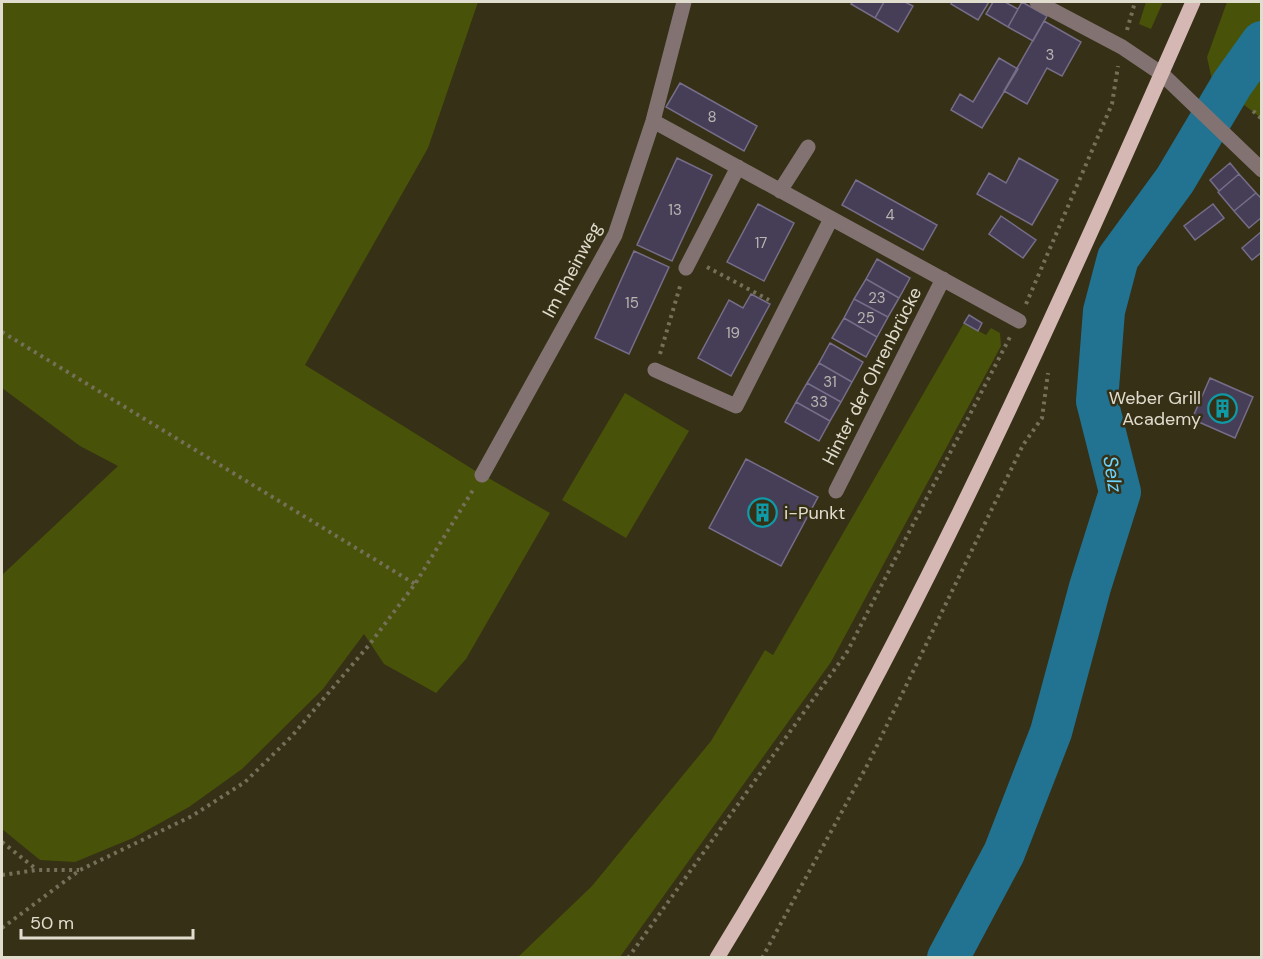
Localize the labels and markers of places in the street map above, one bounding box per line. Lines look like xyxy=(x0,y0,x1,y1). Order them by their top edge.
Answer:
place label: Weber Grill Academy xyxy=(1109,386,1201,431)
building icon: Weber Grill Academy xyxy=(1206,392,1238,424)
building icon: i-Punkt xyxy=(747,497,779,529)
place label: i-Punkt xyxy=(784,501,845,525)

